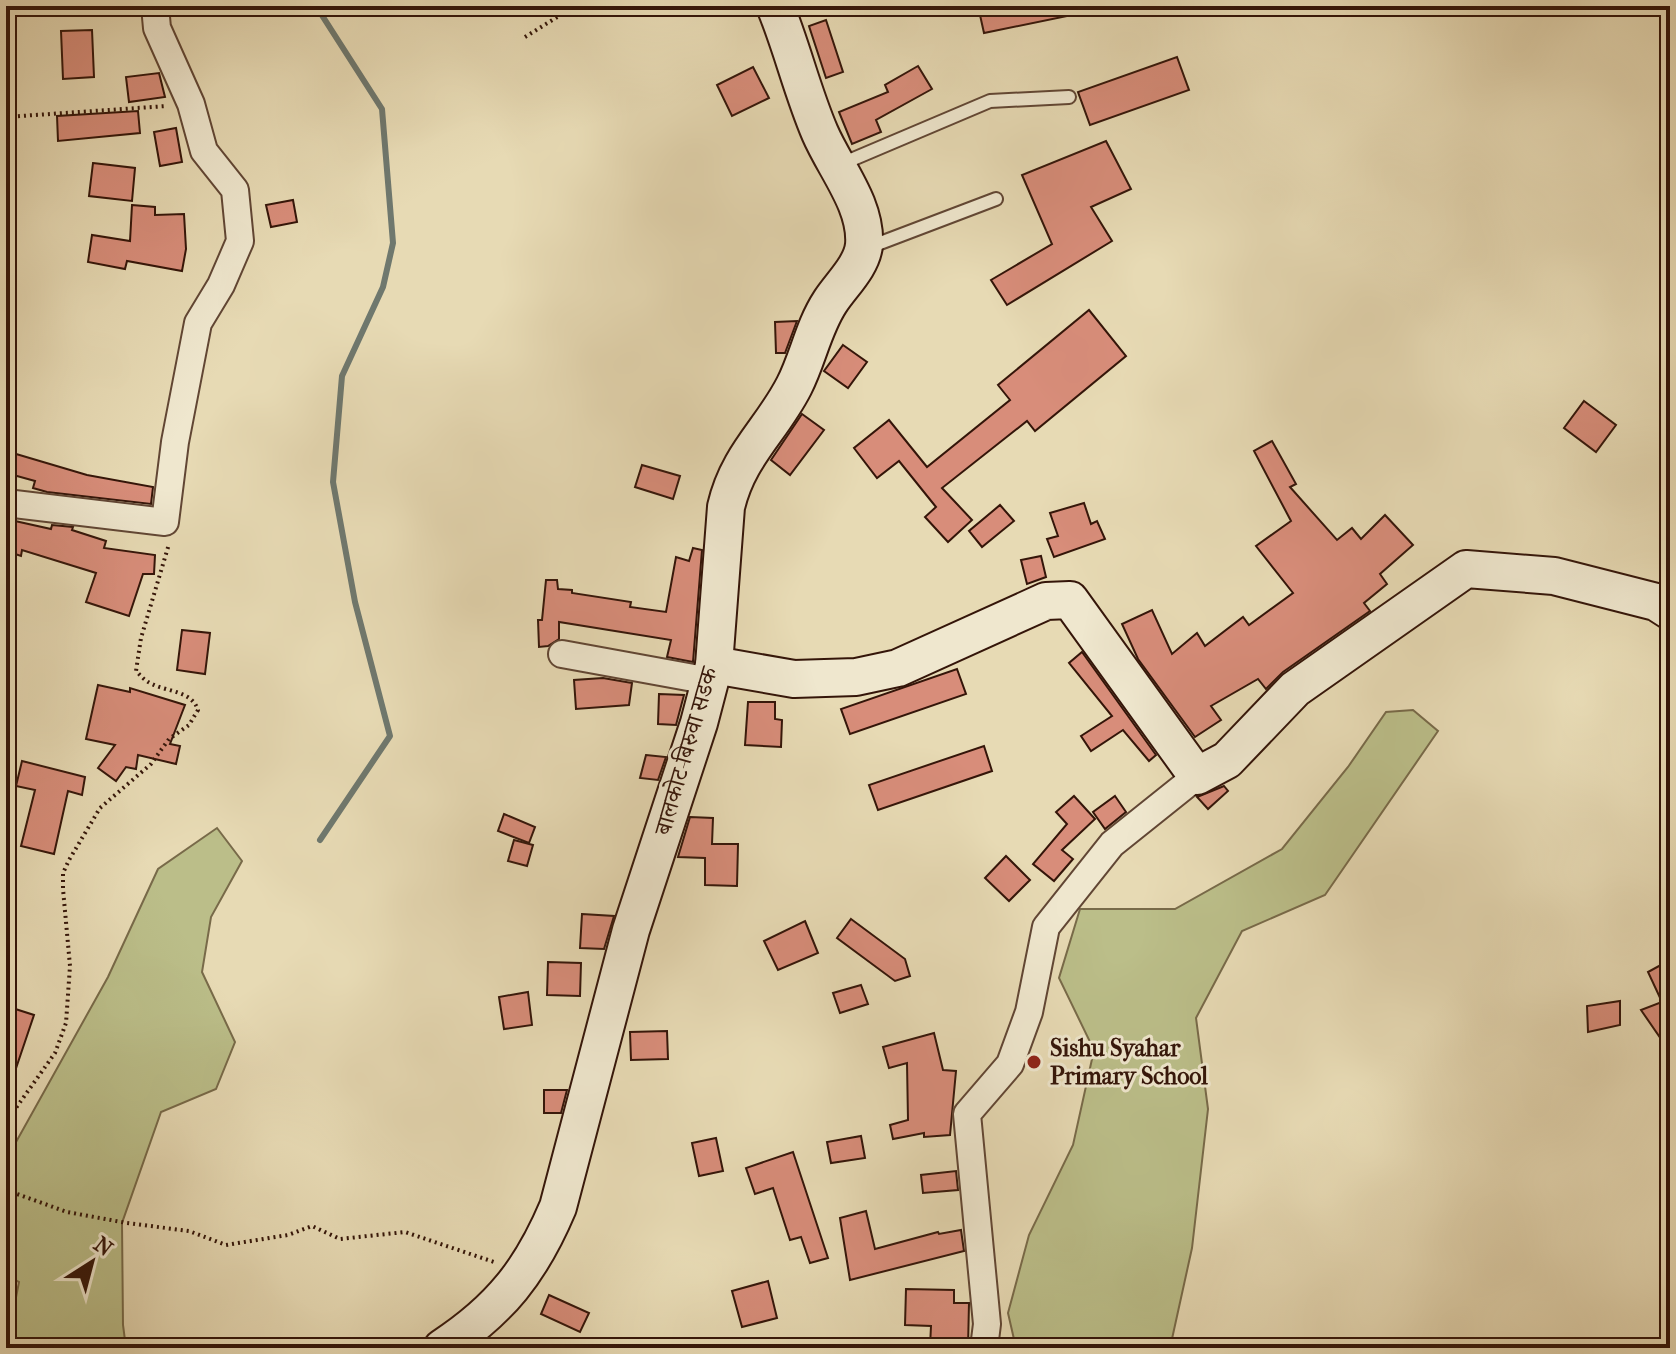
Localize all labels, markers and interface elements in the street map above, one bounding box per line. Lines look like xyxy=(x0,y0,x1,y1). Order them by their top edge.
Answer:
street label: बालकोट-बिरुवा सडक xyxy=(648,662,724,839)
place label: Sishu Syahar Primary School xyxy=(1050,1034,1208,1090)
marker: Sishu Syahar Primary School xyxy=(1025,1053,1043,1071)
north arrow xyxy=(52,1222,132,1302)
text: N xyxy=(89,1231,118,1262)

